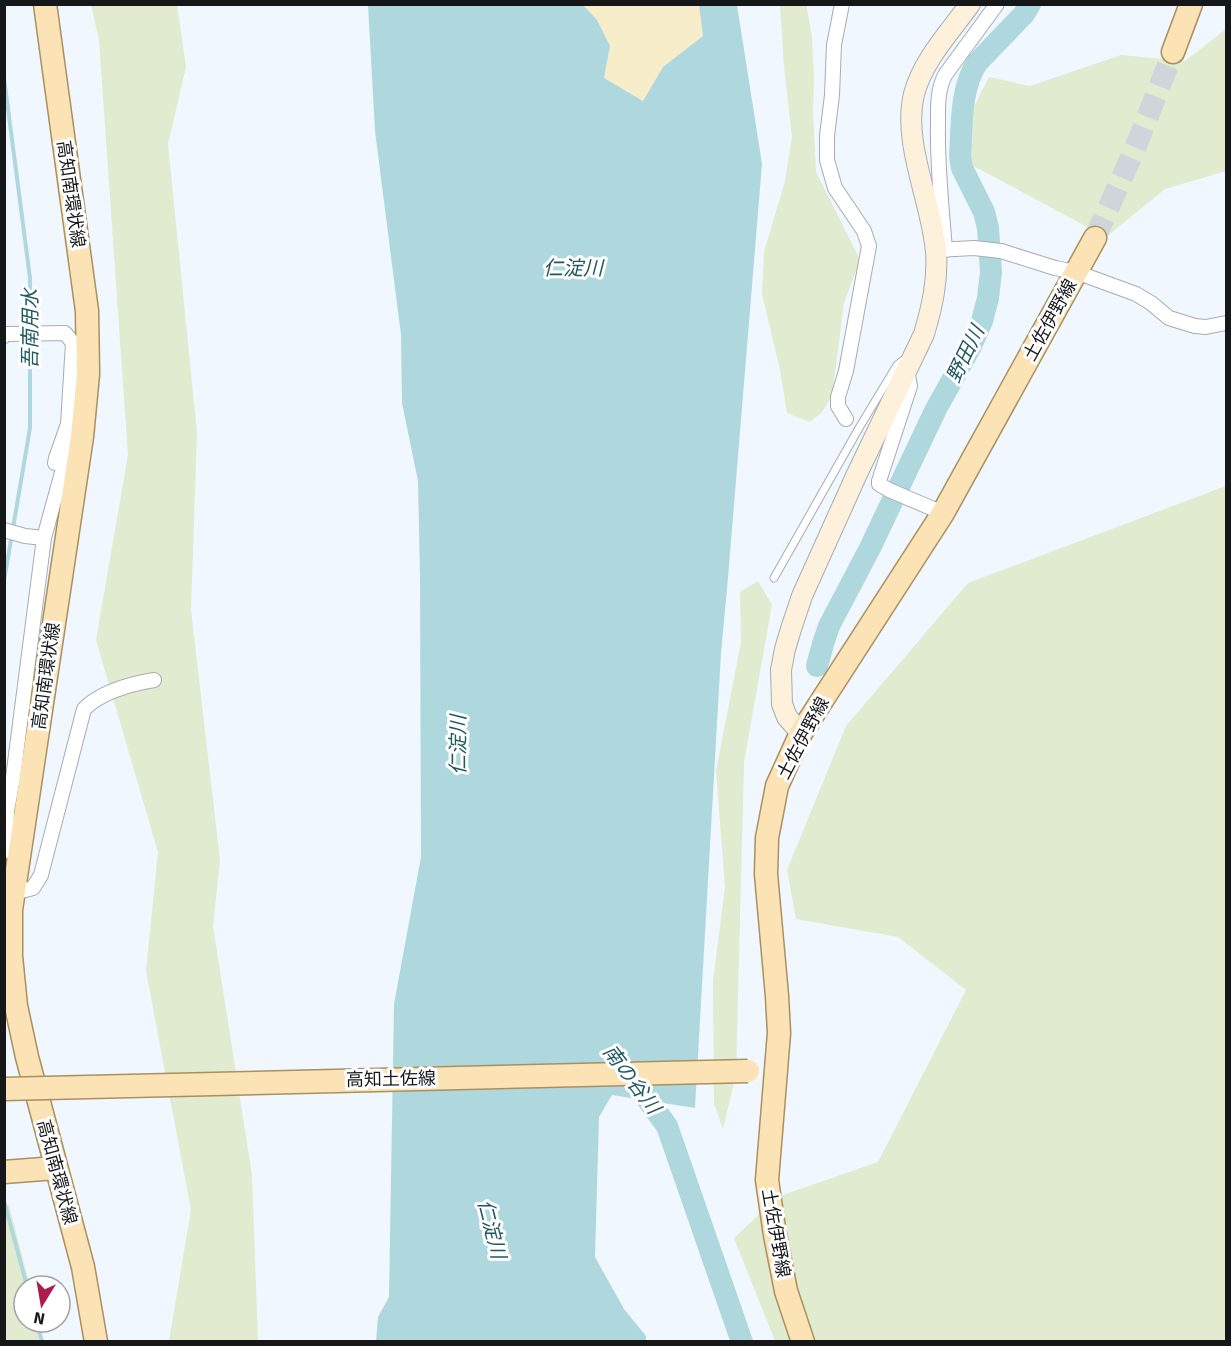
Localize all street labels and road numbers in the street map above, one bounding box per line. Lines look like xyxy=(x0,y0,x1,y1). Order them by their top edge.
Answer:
street label: 高知南環状線 xyxy=(53,139,89,249)
street label: 土佐伊野線 xyxy=(1019,275,1081,365)
street label: 高知南環状線 xyxy=(28,621,64,731)
street label: 土佐伊野線 xyxy=(772,693,834,783)
street label: 高知土佐線 xyxy=(346,1067,436,1091)
street label: 高知南環状線 xyxy=(32,1117,82,1227)
street label: 土佐伊野線 xyxy=(757,1187,795,1279)

